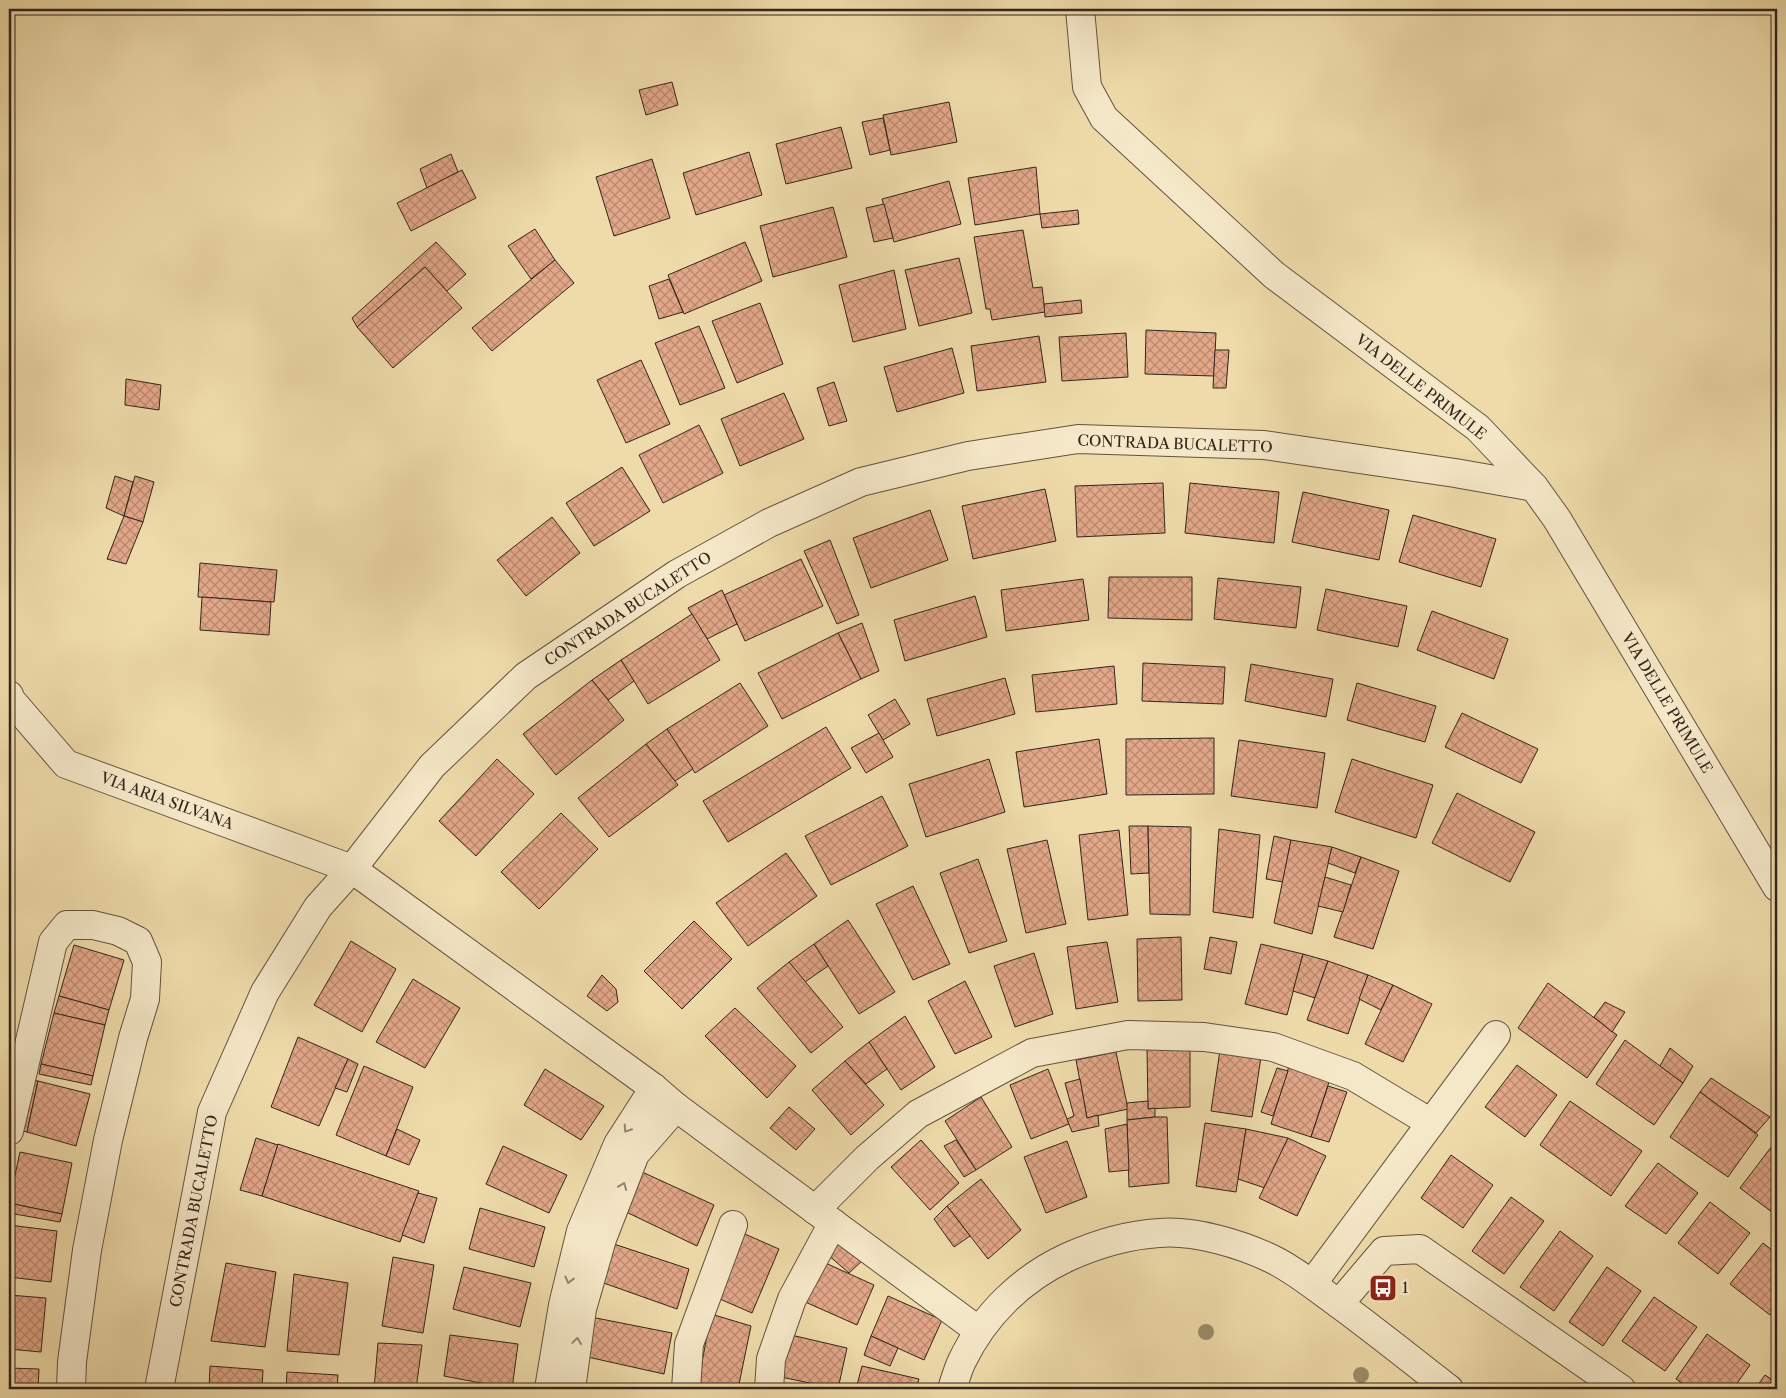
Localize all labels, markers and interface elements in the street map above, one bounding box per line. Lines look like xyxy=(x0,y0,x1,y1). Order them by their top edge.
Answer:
street label: VIA DELLE PRIMULE xyxy=(1351,329,1490,444)
street label: CONTRADA BUCALETTO xyxy=(1077,431,1273,456)
street label: CONTRADA BUCALETTO xyxy=(541,547,715,670)
street label: VIA DELLE PRIMULE xyxy=(1617,628,1717,776)
street label: VIA ARIA SILVANA xyxy=(97,767,237,834)
street label: CONTRADA BUCALETTO xyxy=(166,1113,221,1309)
one-way arrow xyxy=(624,1123,633,1133)
one-way arrow xyxy=(617,1182,627,1190)
bus stop icon: 1 xyxy=(1368,1273,1398,1303)
one-way arrow xyxy=(564,1275,575,1284)
place label: 1 xyxy=(1402,1278,1409,1297)
one-way arrow xyxy=(572,1337,582,1345)

